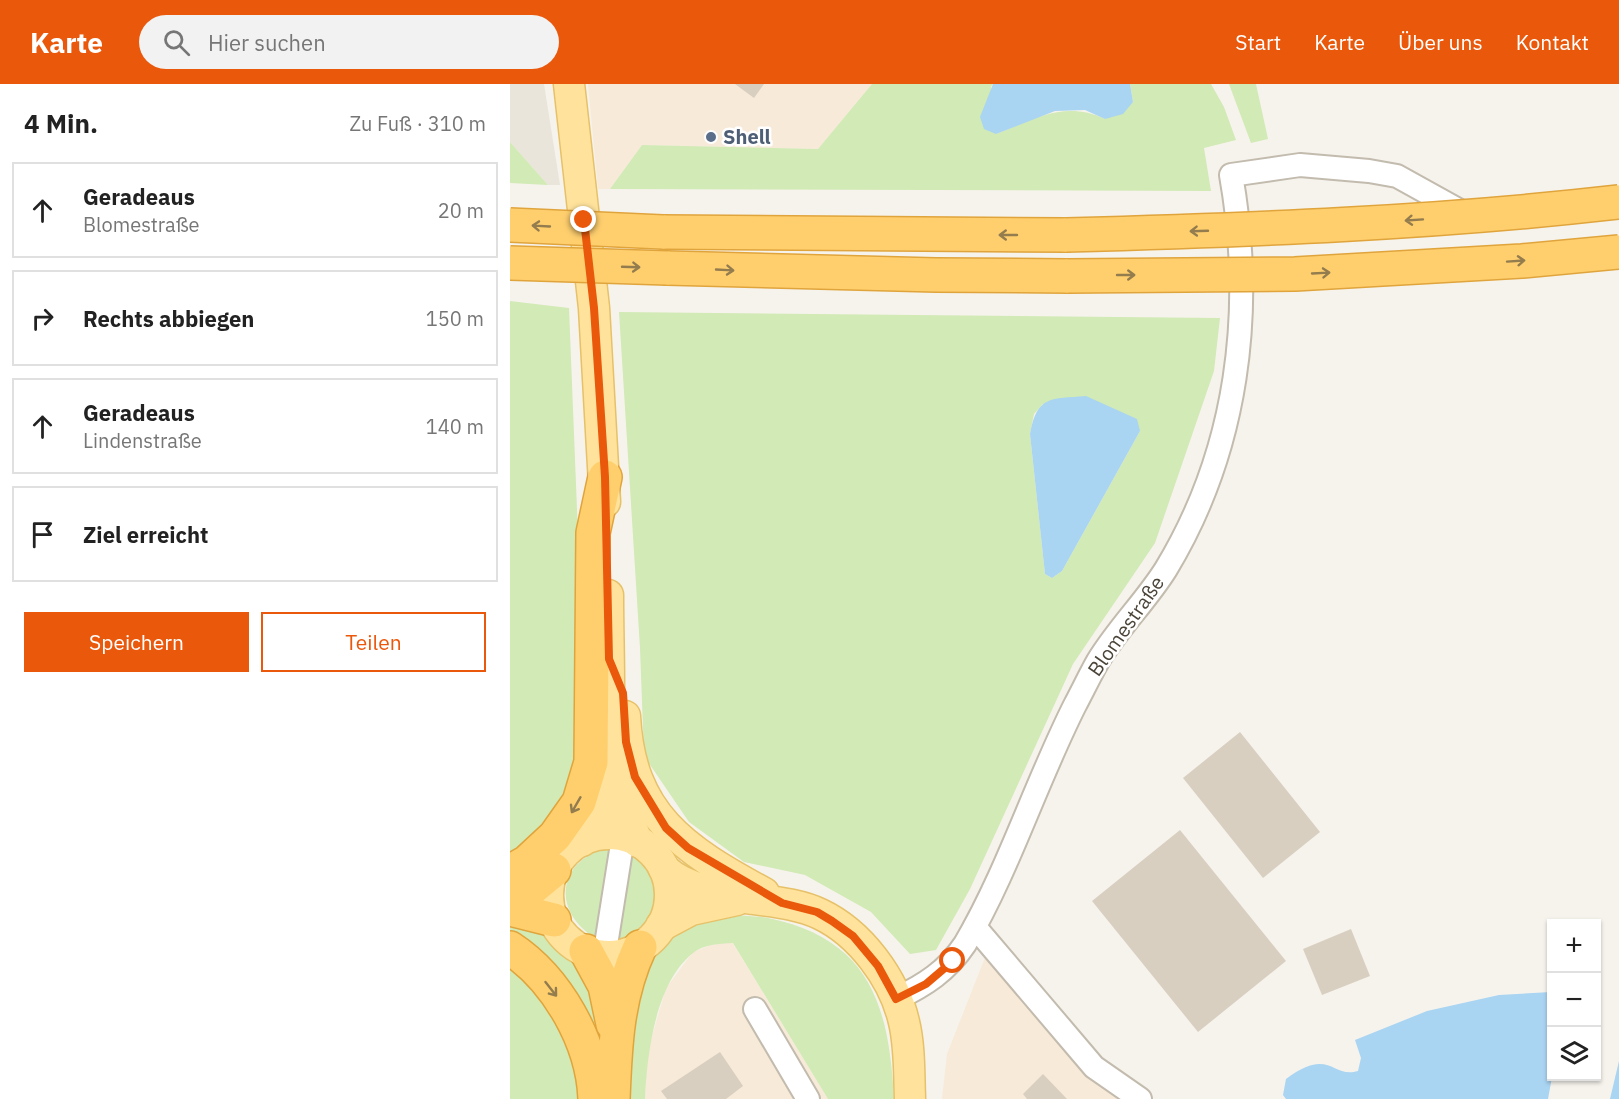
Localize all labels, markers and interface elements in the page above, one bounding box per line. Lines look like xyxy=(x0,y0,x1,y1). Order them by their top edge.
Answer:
search box xyxy=(139,15,559,69)
text: Karte xyxy=(30,24,103,61)
icon: search xyxy=(160,26,193,59)
text: Hier suchen xyxy=(208,28,326,57)
text: Start xyxy=(1235,28,1281,56)
text: Karte xyxy=(1314,28,1365,56)
text: Über uns xyxy=(1398,28,1483,56)
text: Kontakt xyxy=(1516,28,1589,56)
text: 4 Min. xyxy=(24,106,98,140)
text: Zu Fuß · 310 m xyxy=(349,110,486,137)
place label: Shell xyxy=(723,123,771,150)
marker: Shell xyxy=(704,130,718,144)
text: Geradeaus xyxy=(83,182,195,211)
icon: ahead xyxy=(26,194,59,227)
text: 20 m xyxy=(438,197,484,224)
route end xyxy=(570,206,596,232)
text: Blomestraße xyxy=(83,211,199,238)
one-way arrow xyxy=(1405,215,1425,226)
one-way arrow xyxy=(532,221,552,232)
one-way arrow xyxy=(1189,226,1209,237)
one-way arrow xyxy=(998,229,1018,240)
one-way arrow xyxy=(1505,256,1525,267)
one-way arrow xyxy=(621,261,641,272)
one-way arrow xyxy=(715,265,735,276)
one-way arrow xyxy=(1311,267,1331,278)
one-way arrow xyxy=(1116,269,1136,281)
icon: right xyxy=(26,302,59,335)
text: Rechts abbiegen xyxy=(83,304,254,333)
text: 150 m xyxy=(426,305,484,332)
text: Geradeaus xyxy=(83,398,195,427)
icon: ahead xyxy=(26,410,59,443)
text: 140 m xyxy=(426,413,484,440)
text: Lindenstraße xyxy=(83,427,202,454)
icon: arrive xyxy=(26,518,59,551)
text: Ziel erreicht xyxy=(83,520,208,549)
street label: Blomestraße xyxy=(1081,570,1170,681)
button: Speichern xyxy=(24,612,249,672)
button: Teilen xyxy=(261,612,486,672)
one-way arrow xyxy=(570,796,582,813)
map controls xyxy=(1547,919,1601,1081)
button: + xyxy=(1547,919,1601,973)
route start xyxy=(939,947,965,973)
button: − xyxy=(1547,973,1601,1027)
one-way arrow xyxy=(545,980,558,996)
button: layers xyxy=(1547,1027,1601,1081)

